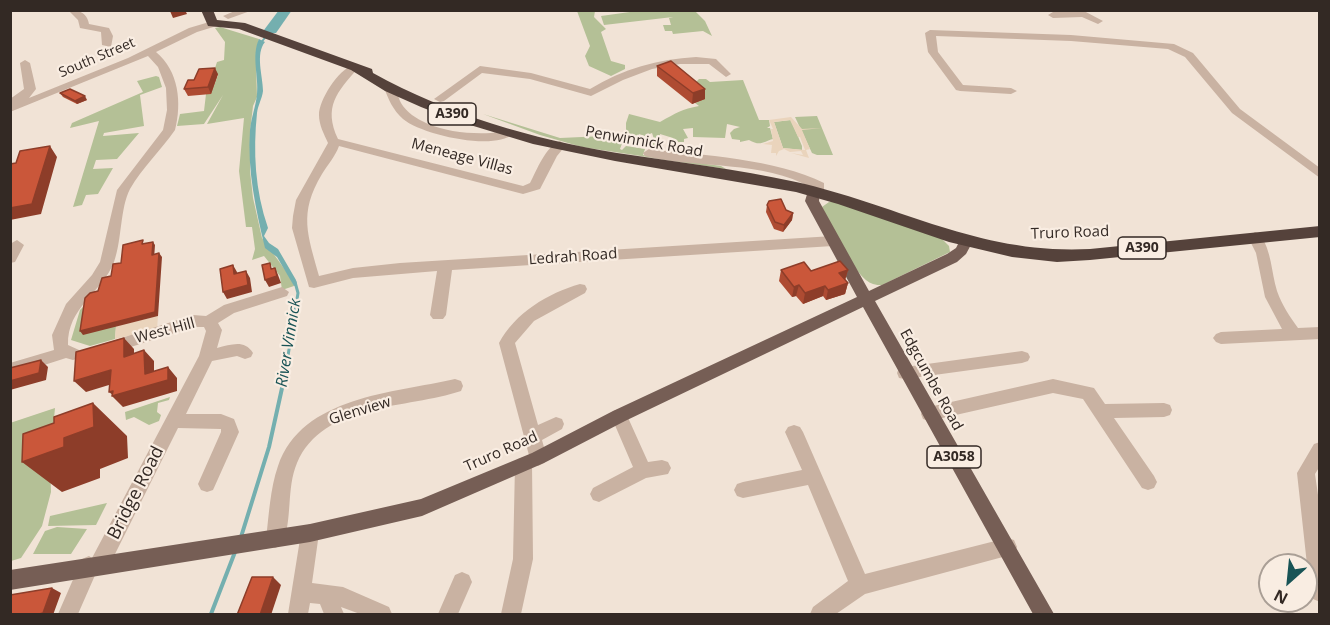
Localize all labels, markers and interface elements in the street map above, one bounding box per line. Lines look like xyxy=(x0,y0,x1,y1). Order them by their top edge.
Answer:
street label: South Street xyxy=(56,34,138,82)
road number: A390 xyxy=(428,103,476,125)
street label: Penwinnick Road xyxy=(584,123,704,161)
street label: Meneage Villas xyxy=(409,135,515,179)
street label: Truro Road xyxy=(1030,223,1110,243)
road number: A390 xyxy=(1118,237,1166,259)
street label: Ledrah Road xyxy=(528,245,618,269)
water label: River Vinnick xyxy=(273,297,305,389)
street label: West Hill xyxy=(133,314,197,348)
street label: Edgcumbe Road xyxy=(896,326,966,434)
street label: Glenview xyxy=(327,393,393,429)
street label: Truro Road xyxy=(462,428,540,476)
street label: Bridge Road xyxy=(103,443,169,543)
road number: A3058 xyxy=(927,446,981,468)
north arrow xyxy=(1258,553,1318,613)
text: N xyxy=(1270,585,1292,610)

